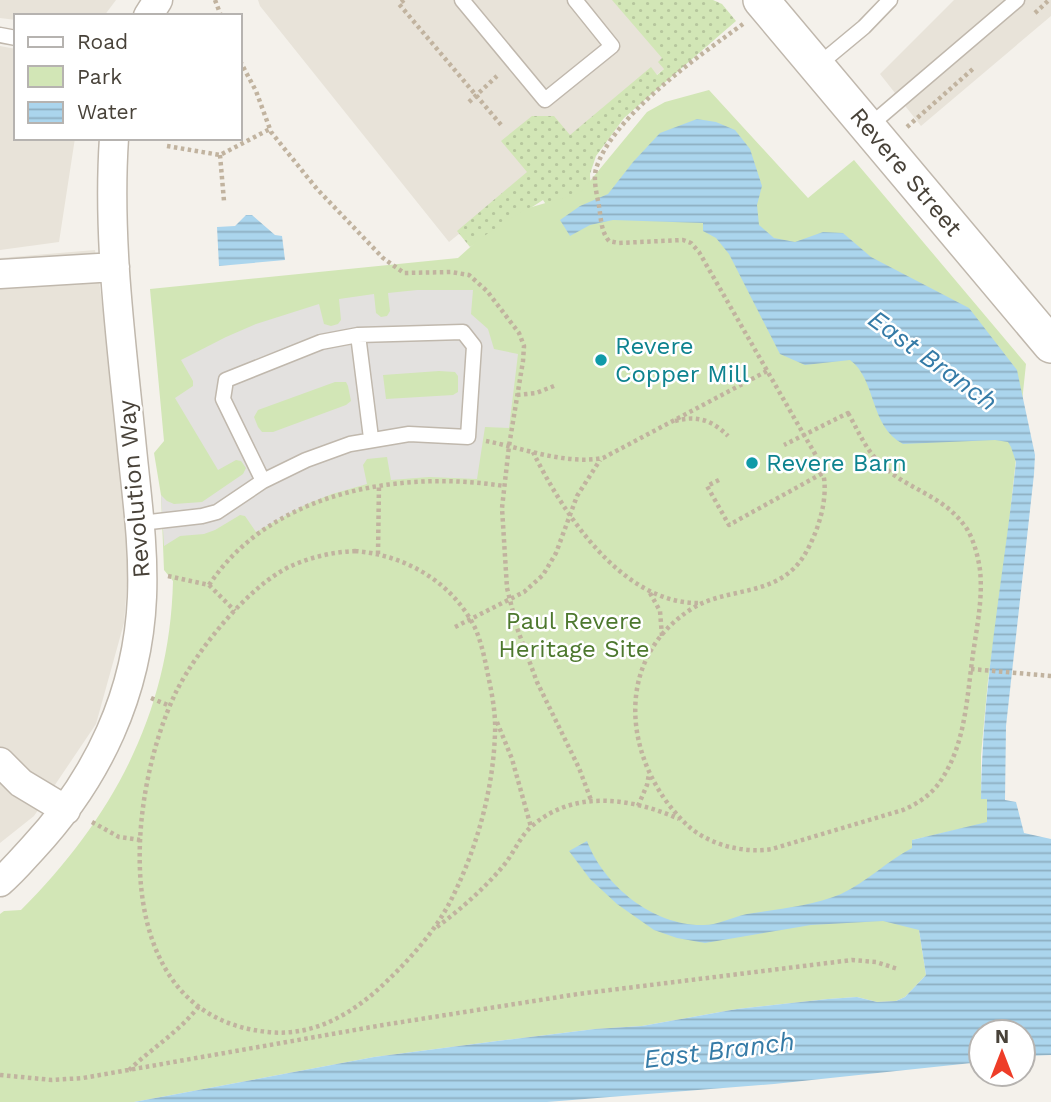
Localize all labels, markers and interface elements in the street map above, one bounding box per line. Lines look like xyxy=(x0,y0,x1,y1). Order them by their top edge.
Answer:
legend xyxy=(14,14,242,140)
text: Road xyxy=(77,29,128,54)
text: Park xyxy=(77,64,122,89)
text: Water xyxy=(77,99,138,124)
street label: Revere Street xyxy=(844,102,968,242)
water label: East Branch xyxy=(863,303,1003,417)
place label: Revere Copper Mill xyxy=(615,332,749,388)
marker: Revere Copper Mill xyxy=(593,352,609,368)
street label: Revolution Way xyxy=(112,398,156,579)
place label: Revere Barn xyxy=(766,449,907,477)
marker: Revere Barn xyxy=(744,455,760,471)
park label: Paul Revere Heritage Site xyxy=(498,607,650,663)
north arrow xyxy=(967,1018,1037,1088)
text: N xyxy=(995,1025,1009,1048)
water label: East Branch xyxy=(642,1026,796,1074)

